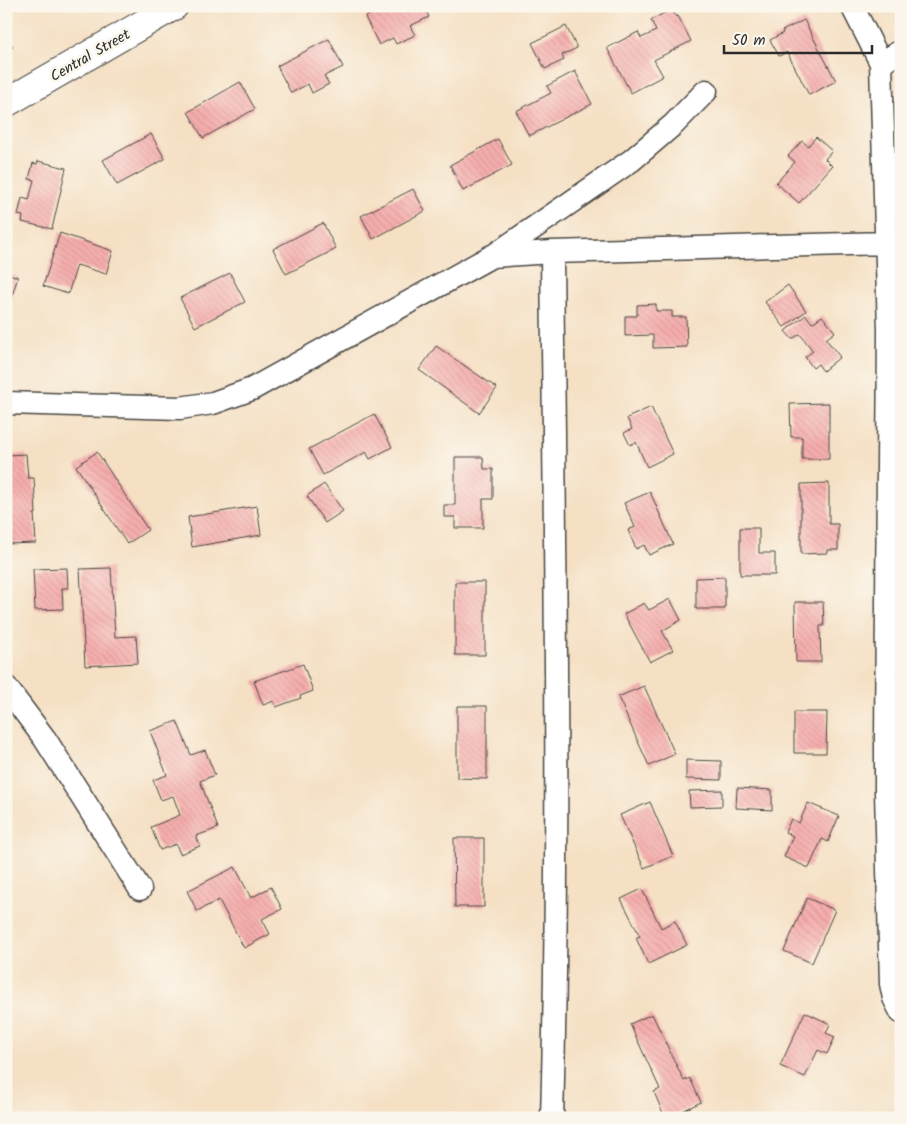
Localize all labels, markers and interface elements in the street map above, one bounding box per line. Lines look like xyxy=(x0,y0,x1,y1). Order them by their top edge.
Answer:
scale bar xyxy=(724,22,872,54)
street label: Central Street xyxy=(46,23,135,89)
text: 50 m xyxy=(732,29,766,53)

